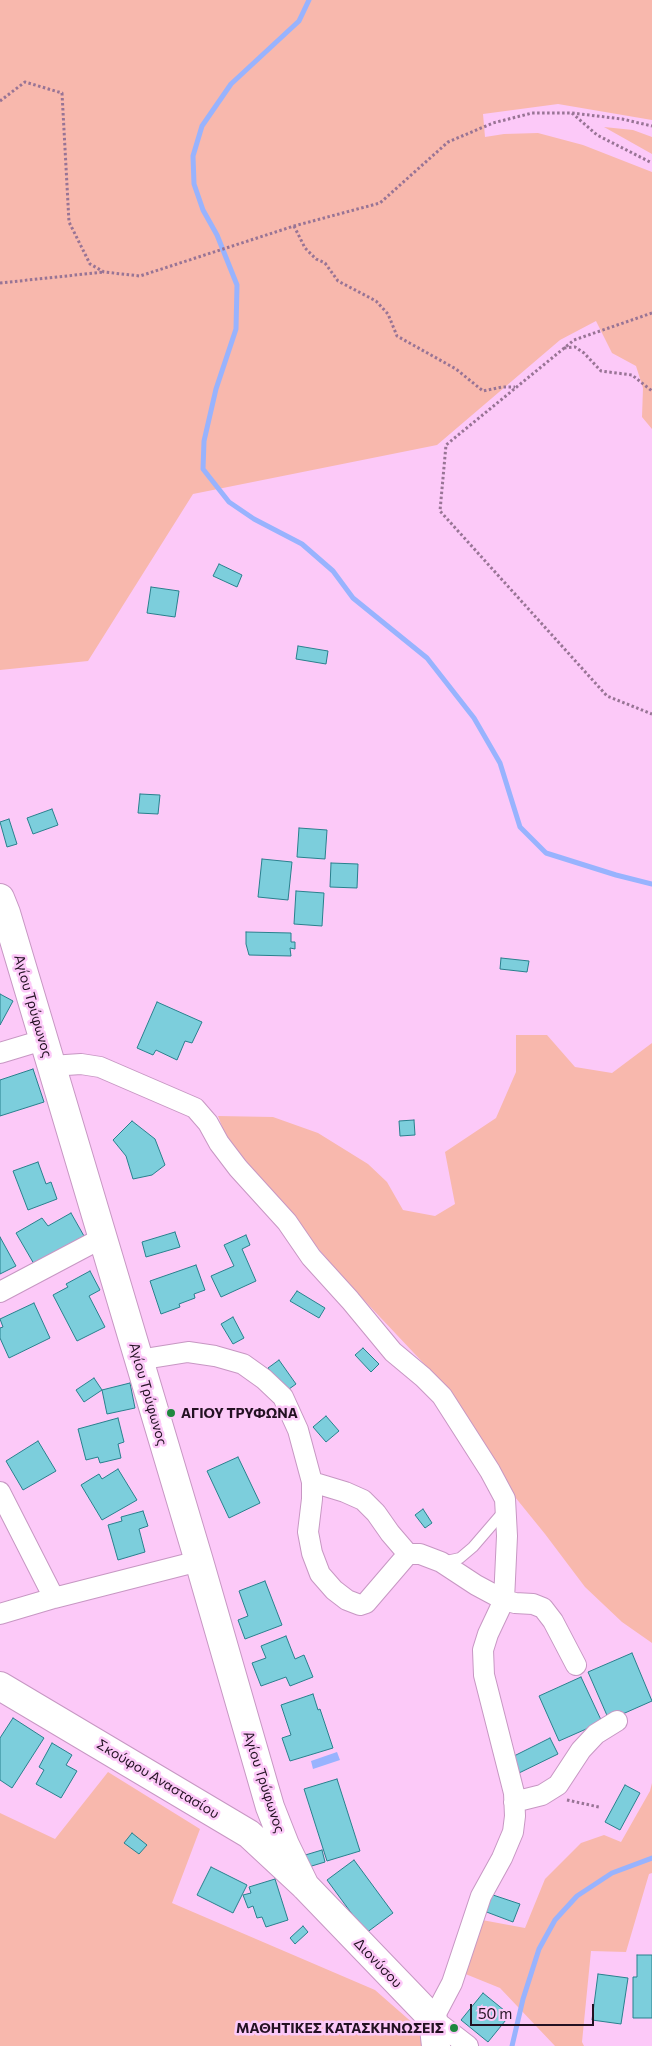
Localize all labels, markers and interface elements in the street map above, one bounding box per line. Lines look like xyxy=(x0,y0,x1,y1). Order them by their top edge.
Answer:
street label: Αγίου Τρύφωνος xyxy=(10,953,56,1059)
street label: Αγίου Τρύφωνος xyxy=(125,1341,171,1447)
place label: ΑΓΙΟΥ ΤΡΥΦΩΝΑ xyxy=(181,1405,298,1421)
marker: ΑΓΙΟΥ ΤΡΥΦΩΝΑ xyxy=(165,1407,177,1419)
street label: Αγίου Τρύφωνος xyxy=(240,1729,288,1835)
street label: Σκούφου Αναστασίου xyxy=(94,1736,222,1822)
street label: Διονύσου xyxy=(350,1935,406,1991)
scale bar xyxy=(472,1994,596,2026)
text: 50 m xyxy=(478,2004,512,2022)
place label: ΜΑΘΗΤΙΚΕΣ ΚΑΤΑΣΚΗΝΏΣΕΙΣ xyxy=(236,2020,444,2036)
marker: ΜΑΘΗΤΙΚΕΣ ΚΑΤΑΣΚΗΝΏΣΕΙΣ xyxy=(448,2022,460,2034)

